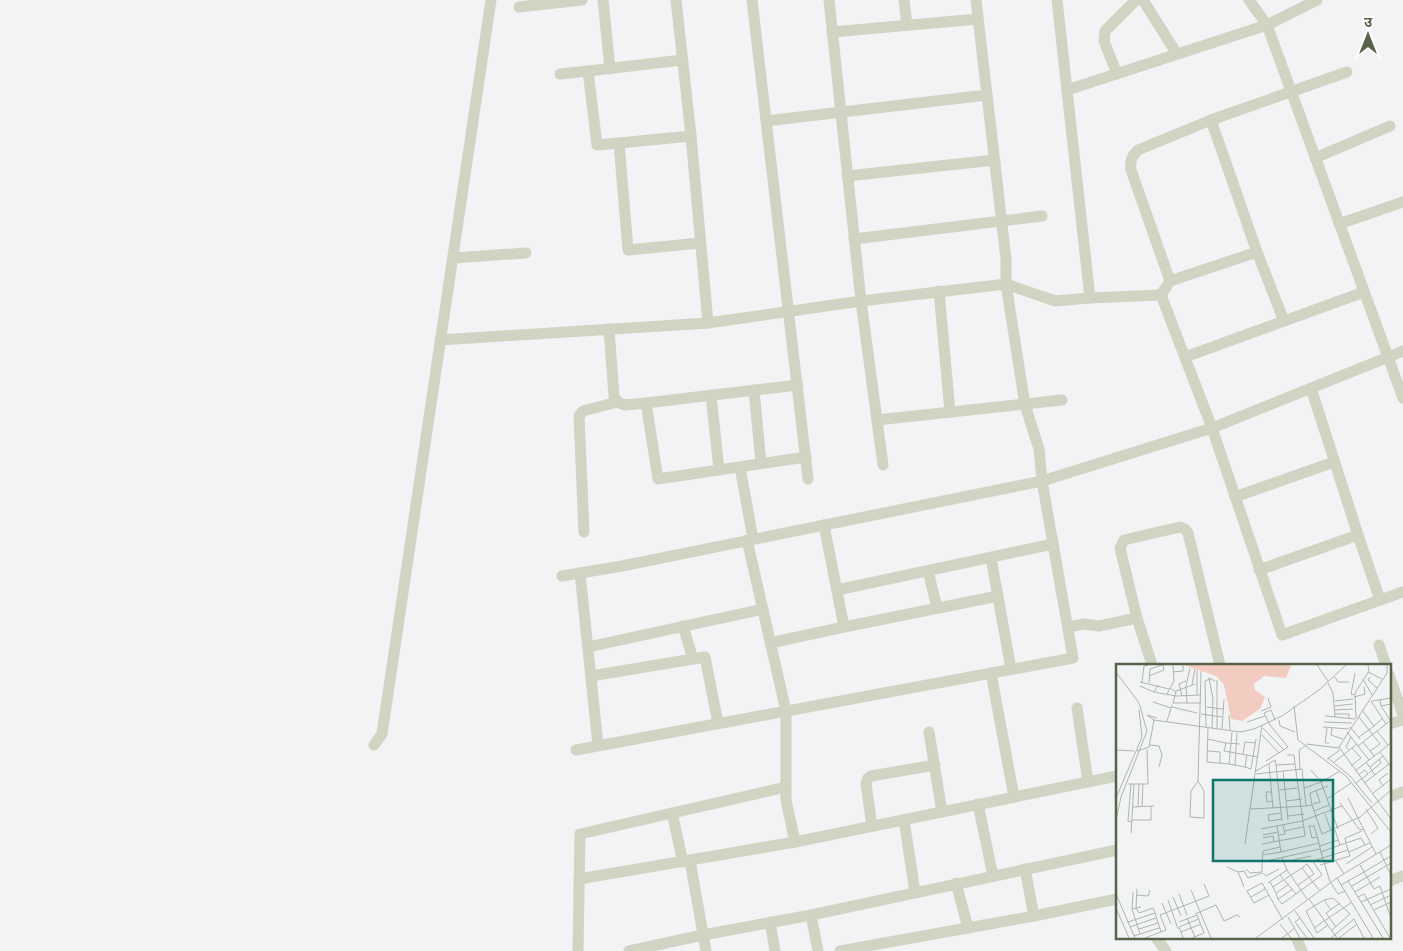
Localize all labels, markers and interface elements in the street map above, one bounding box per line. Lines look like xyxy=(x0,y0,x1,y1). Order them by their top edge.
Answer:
north arrow xyxy=(1343,10,1393,60)
text: उ xyxy=(1364,13,1373,30)
inset map xyxy=(1116,664,1390,938)

